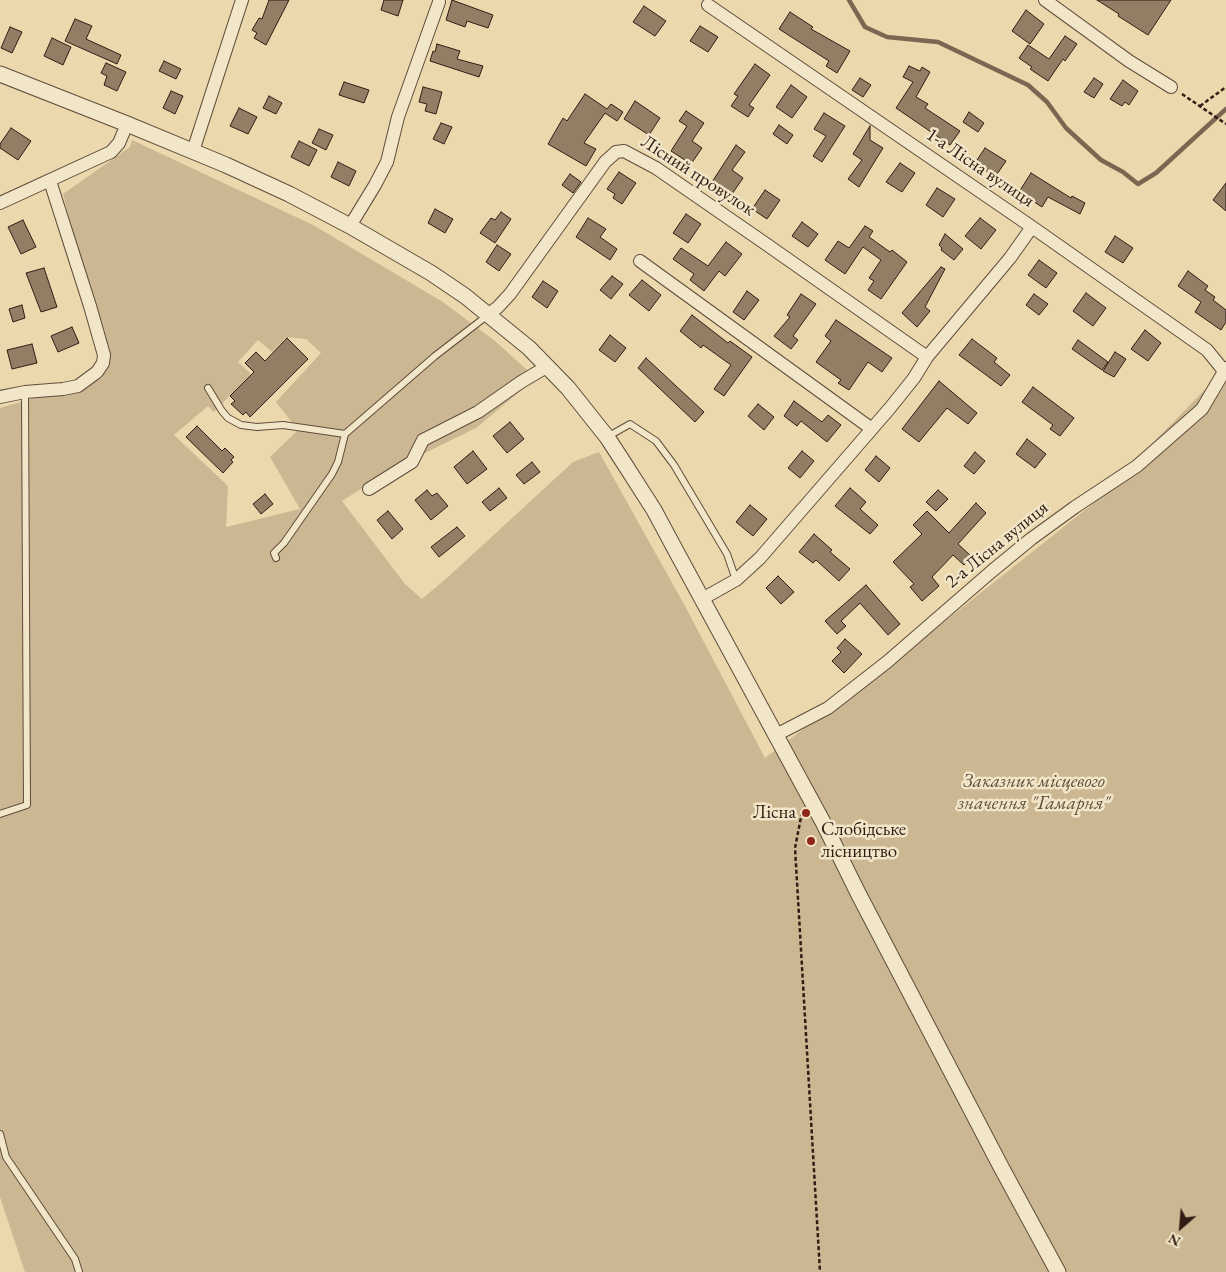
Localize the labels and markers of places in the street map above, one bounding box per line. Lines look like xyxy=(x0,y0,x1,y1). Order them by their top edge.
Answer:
place label: Лісна xyxy=(753,802,796,824)
marker: Лісна xyxy=(800,807,812,819)
place label: Слобідське лісництво xyxy=(821,819,906,863)
marker: Слобідське лісництво xyxy=(805,835,817,847)

